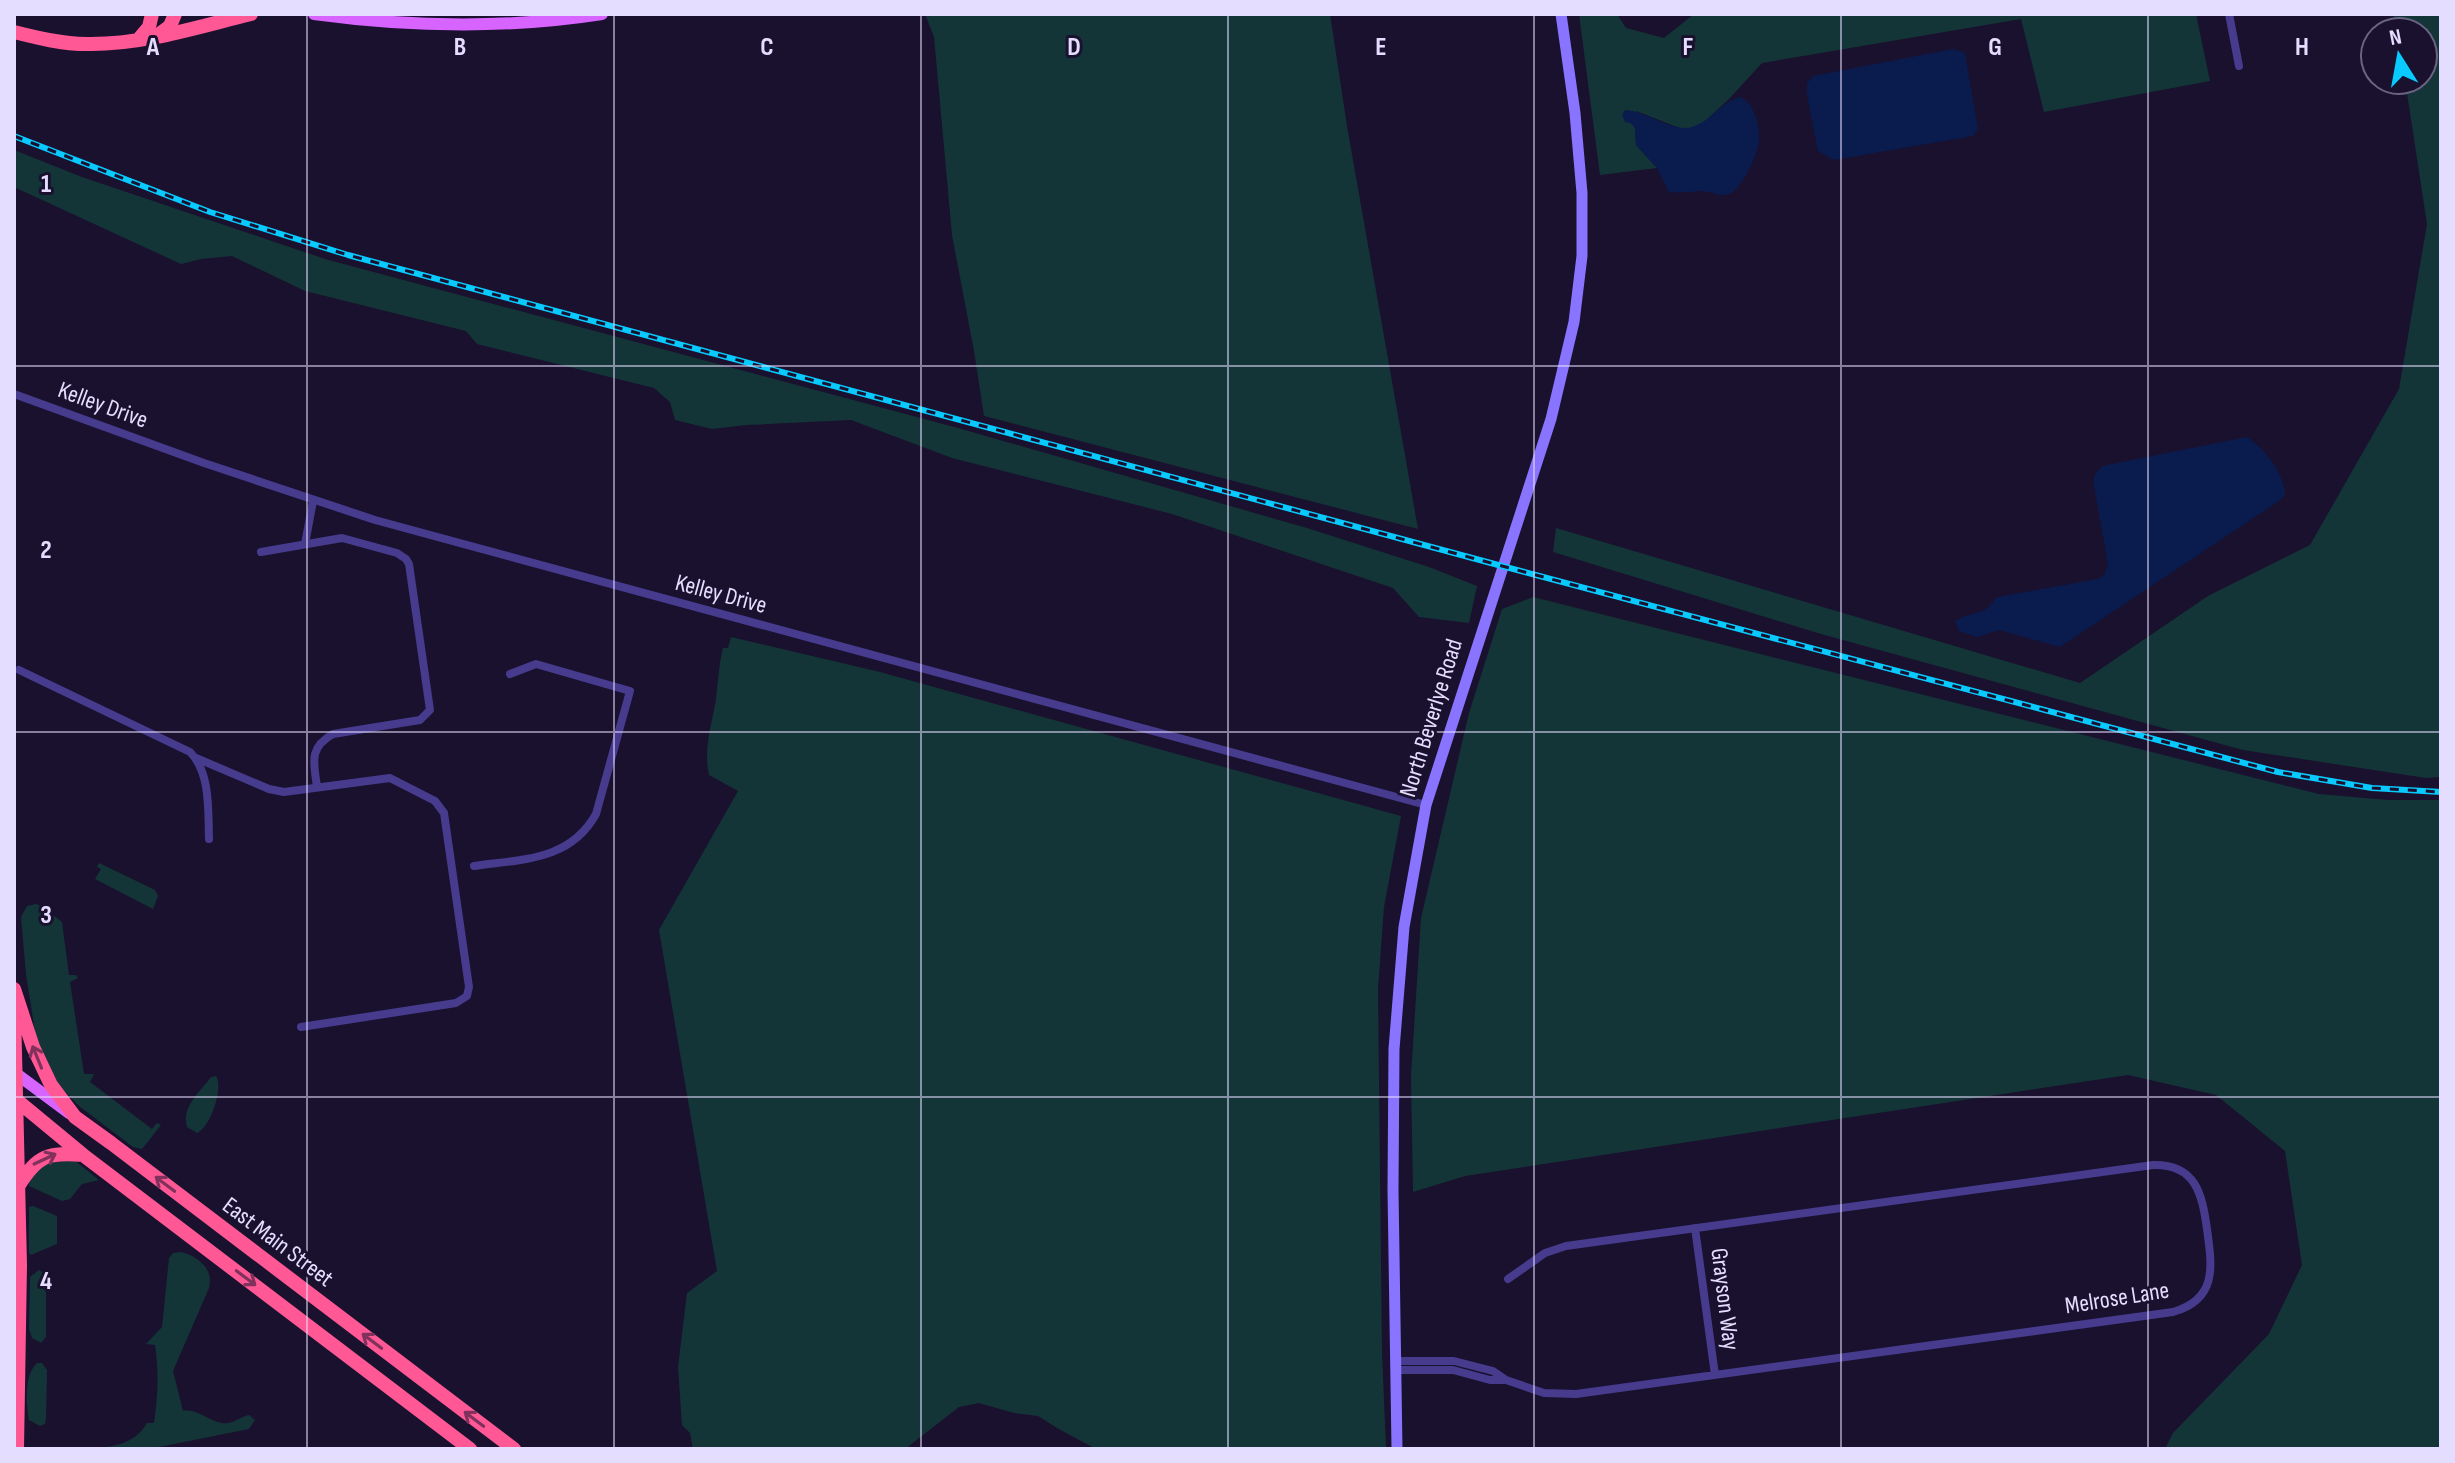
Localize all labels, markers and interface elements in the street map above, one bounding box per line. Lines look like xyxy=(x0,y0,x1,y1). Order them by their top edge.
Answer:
north arrow xyxy=(2359,16,2439,96)
text: N xyxy=(2387,23,2404,52)
text: A xyxy=(146,32,160,63)
text: B xyxy=(454,32,466,63)
text: C xyxy=(760,32,774,63)
text: D xyxy=(1067,32,1081,63)
text: E xyxy=(1375,32,1387,63)
text: F xyxy=(1683,32,1694,63)
text: G xyxy=(1988,32,2002,63)
text: H xyxy=(2295,32,2309,63)
text: 1 xyxy=(41,169,51,200)
street label: Kelley Drive xyxy=(54,375,152,435)
text: 2 xyxy=(40,535,52,566)
street label: Kelley Drive xyxy=(672,568,770,620)
street label: North Beverlye Road xyxy=(1393,636,1469,800)
text: 3 xyxy=(40,900,52,931)
one-way arrow xyxy=(29,1045,44,1070)
one-way arrow xyxy=(33,1151,57,1166)
one-way arrow xyxy=(155,1175,177,1192)
street label: East Main Street xyxy=(217,1191,339,1293)
street label: Grayson Way xyxy=(1704,1246,1746,1352)
text: 4 xyxy=(40,1266,52,1297)
one-way arrow xyxy=(234,1270,256,1287)
street label: Melrose Lane xyxy=(2063,1275,2171,1321)
one-way arrow xyxy=(362,1333,383,1350)
one-way arrow xyxy=(464,1410,485,1427)

